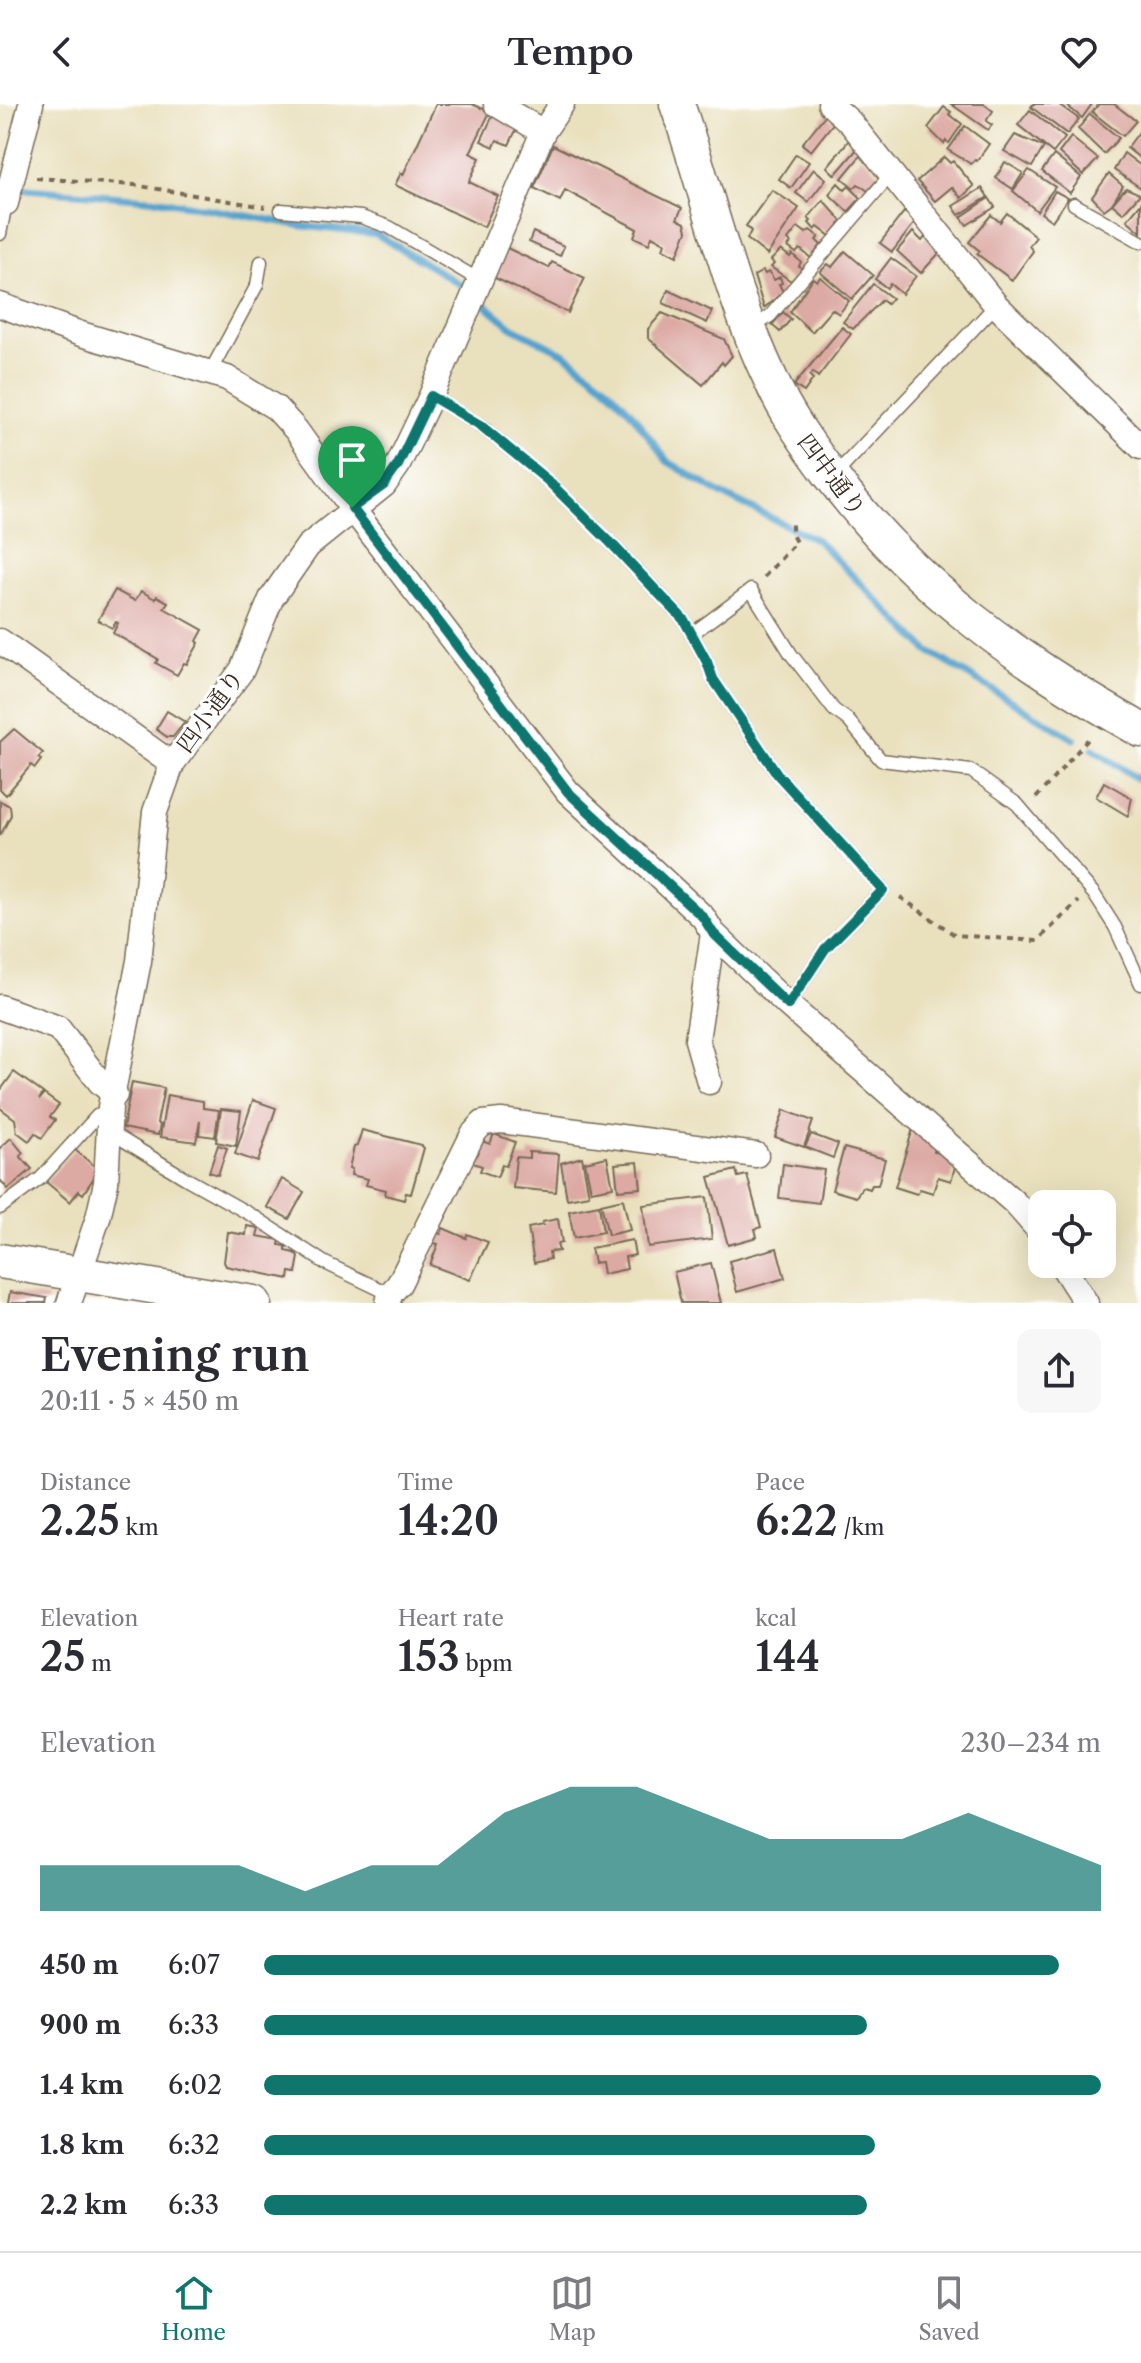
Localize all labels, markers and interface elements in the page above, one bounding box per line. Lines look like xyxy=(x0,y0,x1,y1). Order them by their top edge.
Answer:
icon: back xyxy=(40,30,84,74)
text: Tempo xyxy=(507,30,634,74)
icon: heart xyxy=(1057,30,1101,74)
pin xyxy=(318,426,386,508)
street label: 四中通り xyxy=(792,428,872,522)
icon: arrive xyxy=(330,438,374,482)
street label: 四小通り xyxy=(170,664,250,758)
map controls xyxy=(1028,1190,1116,1278)
button: locate xyxy=(1028,1190,1116,1278)
text: Evening run xyxy=(40,1328,310,1382)
button: share xyxy=(1017,1329,1101,1413)
text: 20:11 · 5 × 450 m xyxy=(40,1385,239,1417)
text: Distance xyxy=(40,1469,131,1496)
text: Time xyxy=(398,1469,453,1496)
text: Pace xyxy=(755,1469,805,1496)
text: 2.25 xyxy=(40,1496,120,1545)
text: 14:20 xyxy=(398,1496,499,1545)
text: 6:22 xyxy=(755,1496,838,1545)
text: km xyxy=(120,1514,159,1541)
text: /km xyxy=(838,1514,885,1541)
text: Elevation xyxy=(40,1605,138,1632)
text: Heart rate xyxy=(398,1605,504,1632)
text: kcal xyxy=(755,1605,797,1632)
text: 25 xyxy=(40,1632,85,1681)
text: 153 xyxy=(398,1632,460,1681)
text: 144 xyxy=(755,1632,820,1681)
text: m xyxy=(85,1650,112,1677)
text: bpm xyxy=(460,1650,513,1677)
text: Elevation xyxy=(40,1727,156,1759)
text: 230–234 m xyxy=(960,1727,1101,1759)
text: 450 m xyxy=(40,1949,119,1981)
text: 6:07 xyxy=(168,1949,220,1981)
text: 900 m xyxy=(40,2009,121,2041)
text: 6:33 xyxy=(168,2009,219,2041)
text: 1.4 km xyxy=(40,2069,124,2101)
text: 6:02 xyxy=(168,2069,222,2101)
text: 1.8 km xyxy=(40,2129,124,2161)
text: 6:32 xyxy=(168,2129,220,2161)
text: 2.2 km xyxy=(40,2189,127,2221)
text: 6:33 xyxy=(168,2189,219,2221)
tab: Home xyxy=(161,2271,226,2346)
tab: Map xyxy=(549,2271,596,2346)
tab: Saved xyxy=(919,2271,980,2346)

